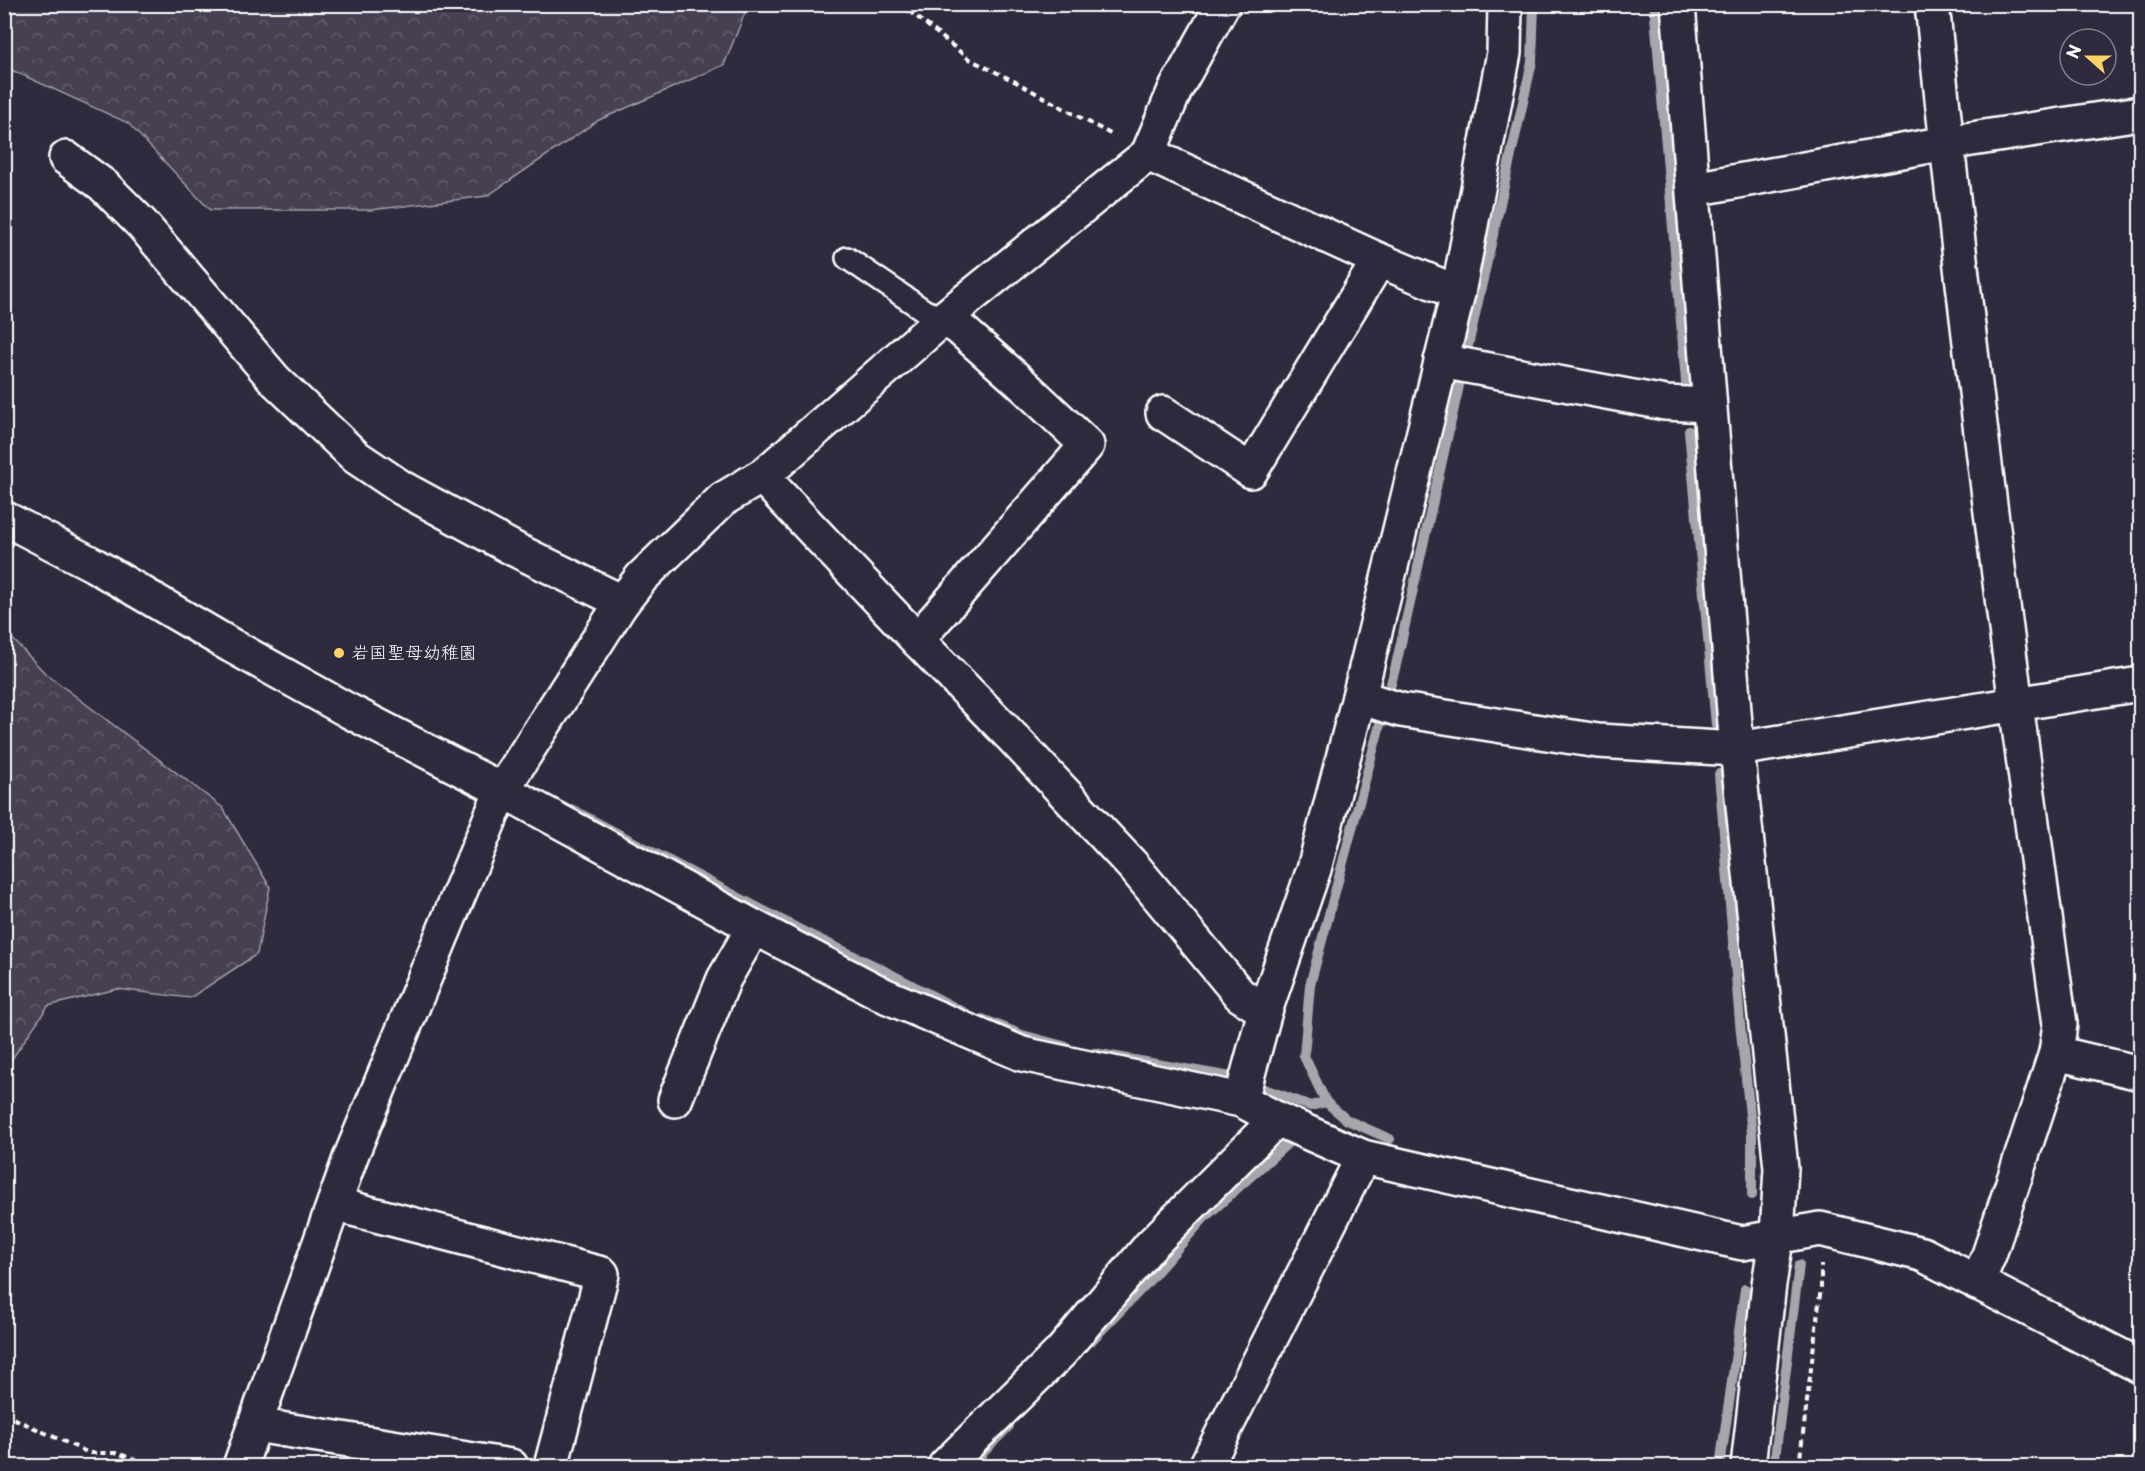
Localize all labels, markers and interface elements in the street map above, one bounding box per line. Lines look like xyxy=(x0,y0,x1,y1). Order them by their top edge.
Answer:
north arrow xyxy=(2058,27,2118,87)
text: N xyxy=(2060,41,2087,61)
place label: 岩国聖母幼稚園 xyxy=(351,638,477,665)
marker: 岩国聖母幼稚園 xyxy=(332,646,346,660)

